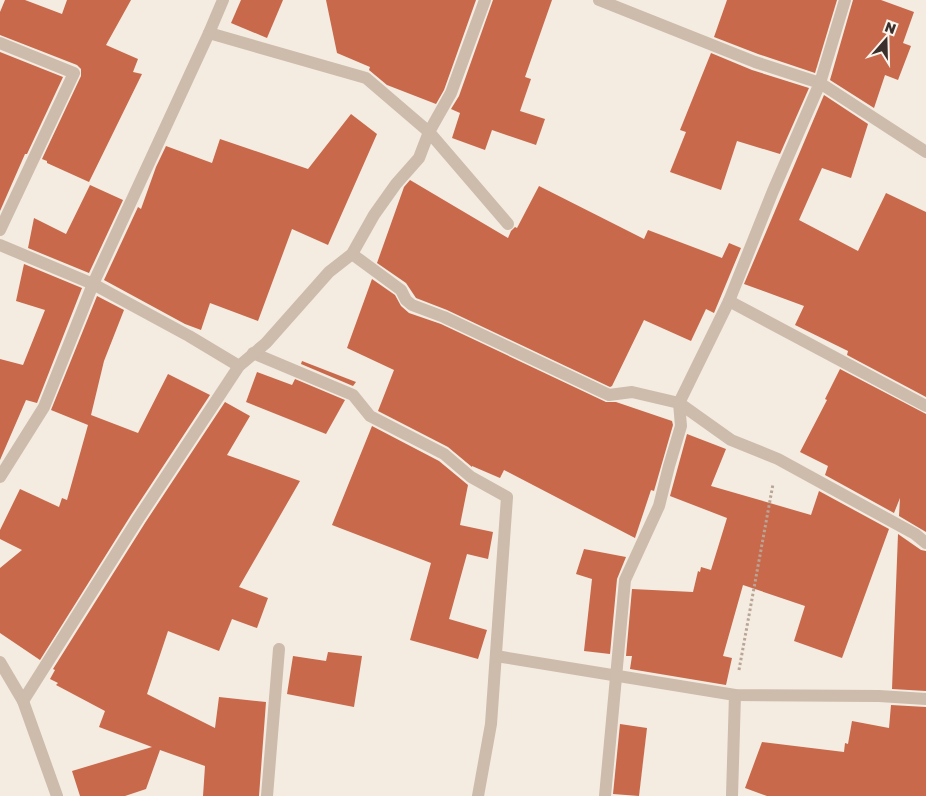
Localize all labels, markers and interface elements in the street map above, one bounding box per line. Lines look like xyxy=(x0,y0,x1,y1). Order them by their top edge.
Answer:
north arrow xyxy=(861,15,911,65)
text: N xyxy=(883,18,899,37)

